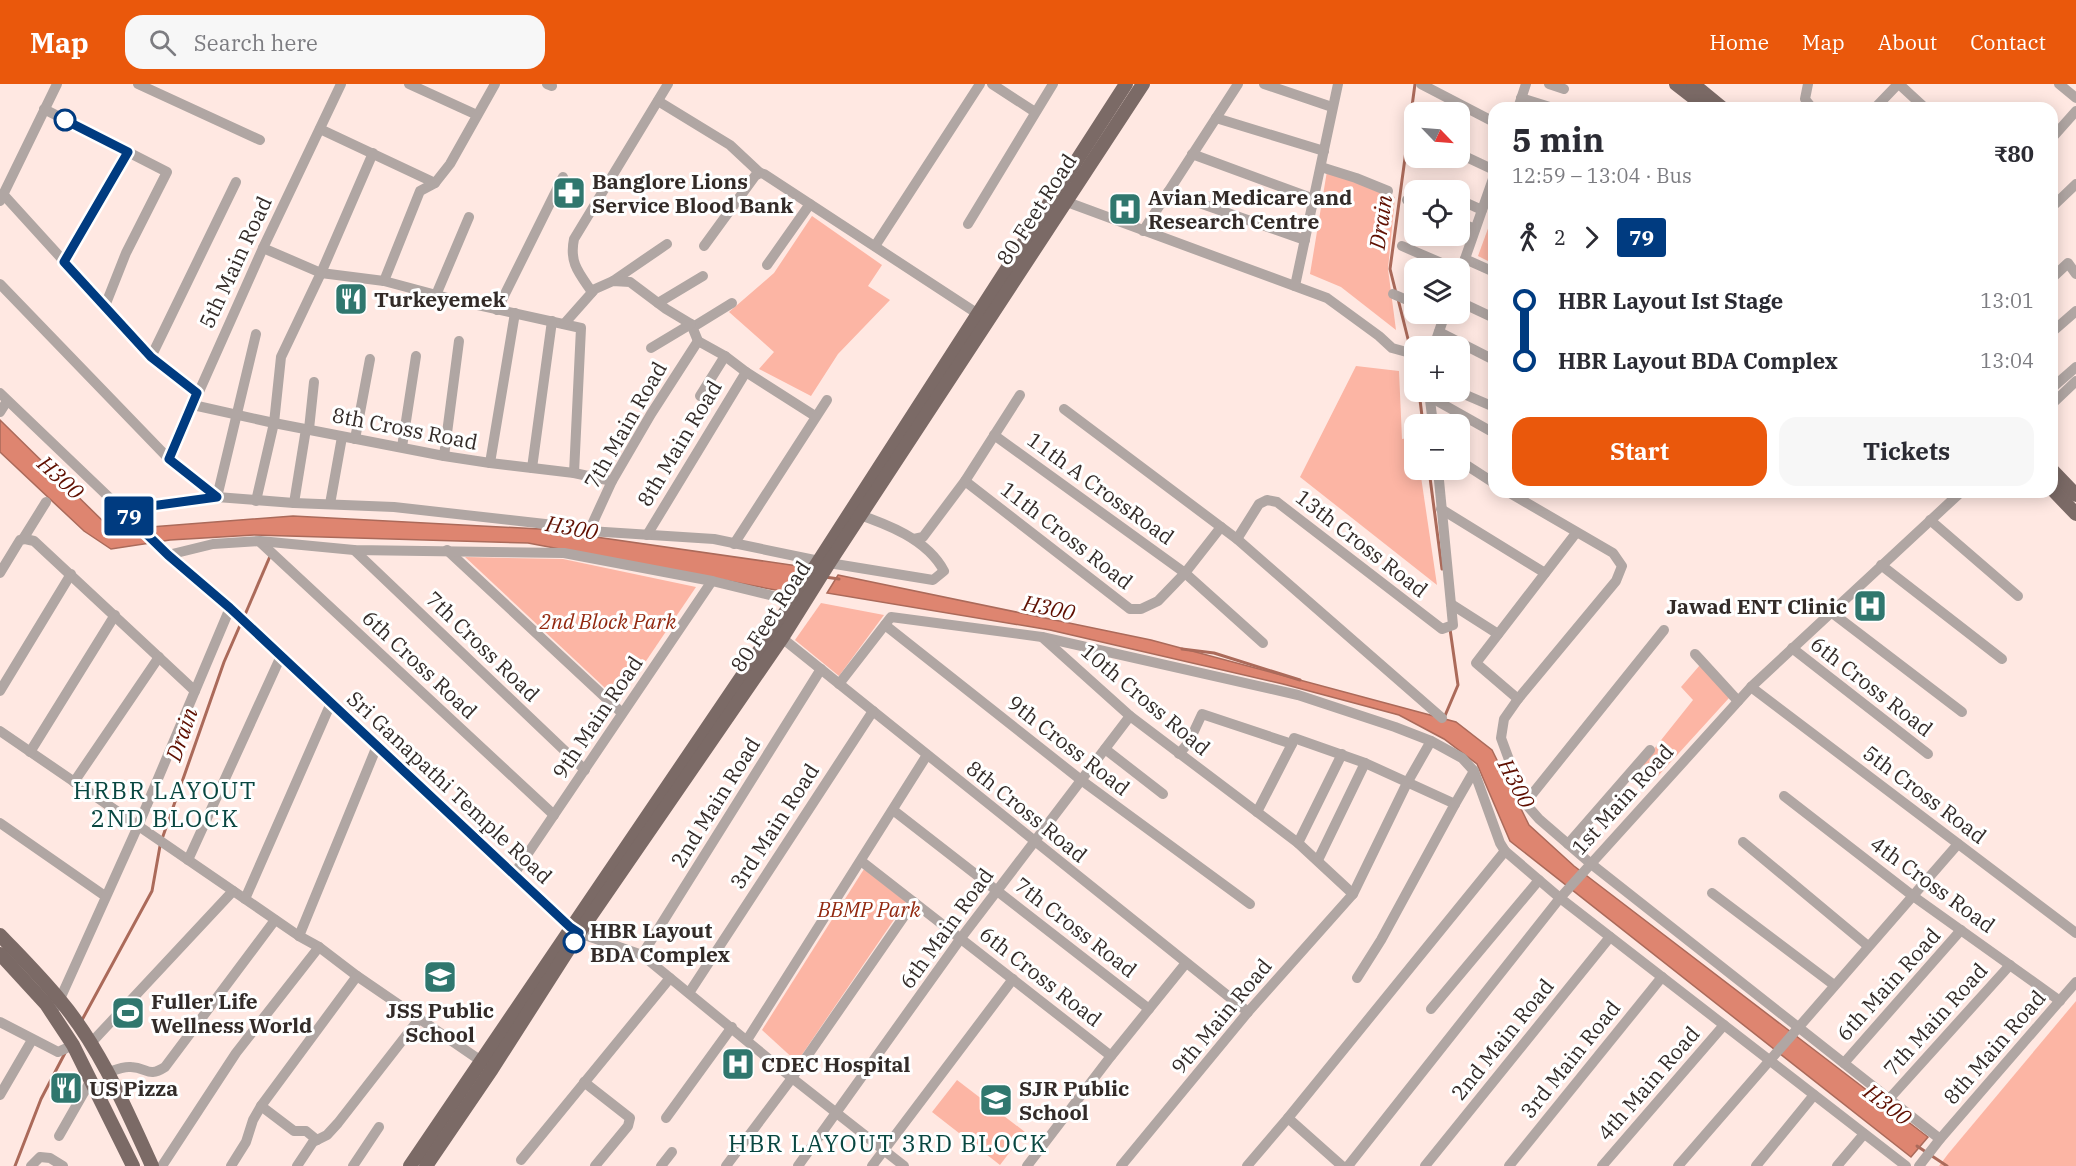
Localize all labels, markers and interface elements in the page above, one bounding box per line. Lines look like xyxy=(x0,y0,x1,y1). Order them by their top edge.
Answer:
search box xyxy=(125,15,545,69)
text: Map xyxy=(30,24,89,61)
icon: search xyxy=(146,26,179,59)
text: Search here xyxy=(194,28,318,57)
text: Home xyxy=(1709,28,1769,56)
text: Map xyxy=(1802,28,1845,56)
text: About xyxy=(1878,28,1937,56)
text: Contact xyxy=(1970,28,2046,56)
north arrow xyxy=(1404,102,1470,168)
map controls xyxy=(1404,102,1470,480)
unlabelled marker xyxy=(54,109,76,131)
text: 5 min xyxy=(1512,118,1604,161)
text: ₹80 xyxy=(1993,139,2034,168)
street label: 80 Feet Road xyxy=(990,148,1083,270)
text: 12:59 – 13:04 · Bus xyxy=(1512,162,1692,189)
place label: Banglore Lions Service Blood Bank xyxy=(592,167,793,219)
pharmacy icon: Banglore Lions Service Blood Bank xyxy=(551,175,587,211)
button: locate xyxy=(1404,180,1470,246)
place label: Avian Medicare and Research Centre xyxy=(1148,183,1352,235)
street label: 5th Main Road xyxy=(192,191,278,333)
hospital icon: Avian Medicare and Research Centre xyxy=(1107,191,1143,227)
water label: Drain xyxy=(1362,192,1398,252)
icon: walk xyxy=(1512,221,1545,254)
icon: forward xyxy=(1575,221,1608,254)
text: 79 xyxy=(1629,223,1654,251)
text: 2 xyxy=(1554,224,1566,251)
button: layers xyxy=(1404,258,1470,324)
restaurant icon: Turkeyemek xyxy=(333,281,369,317)
place label: Turkeyemek xyxy=(374,285,506,313)
text: HBR Layout Ist Stage xyxy=(1558,286,1783,315)
text: 13:01 xyxy=(1980,287,2034,314)
button: + xyxy=(1404,336,1470,402)
text: HBR Layout BDA Complex xyxy=(1558,346,1838,375)
text: 13:04 xyxy=(1980,347,2034,374)
street label: 7th Main Road xyxy=(577,356,673,494)
street label: 8th Main Road xyxy=(630,374,728,511)
street label: 8th Cross Road xyxy=(330,400,480,456)
button: − xyxy=(1404,414,1470,480)
button: Start xyxy=(1512,417,1767,486)
button: Tickets xyxy=(1779,417,2034,486)
street label: 11th A CrossRoad xyxy=(1022,425,1180,551)
water label: H300 xyxy=(31,448,91,506)
street label: 11th Cross Road xyxy=(995,475,1139,596)
street label: 13th Cross Road xyxy=(1290,483,1434,604)
line badge: 79 xyxy=(102,496,156,536)
text: 79 xyxy=(116,502,142,530)
water label: H300 xyxy=(543,508,601,546)
street label: 80 Feet Road xyxy=(724,555,817,677)
street label: 7th Cross Road xyxy=(420,585,546,708)
water label: H300 xyxy=(1019,587,1078,627)
hospital icon: Jawad ENT Clinic xyxy=(1852,588,1888,624)
place label: Jawad ENT Clinic xyxy=(1666,592,1847,620)
street label: 6th Cross Road xyxy=(356,603,484,725)
park label: 2nd Block Park xyxy=(539,607,677,635)
street label: 6th Cross Road xyxy=(1805,629,1939,743)
street label: 10th Cross Road xyxy=(1076,637,1217,761)
street label: 9th Main Road xyxy=(545,650,649,784)
street label: Sri Ganapathi Temple Road xyxy=(342,684,559,890)
street label: 9th Cross Road xyxy=(1002,688,1136,802)
water label: Drain xyxy=(158,703,204,766)
street label: 2nd Main Road xyxy=(664,731,766,872)
street label: 1st Main Road xyxy=(1565,738,1679,860)
street label: 5th Cross Road xyxy=(1858,738,1993,850)
water label: H300 xyxy=(1491,752,1542,814)
street label: 8th Cross Road xyxy=(961,754,1093,869)
street label: 3rd Main Road xyxy=(723,758,825,894)
district label: HRBR LAYOUT 2ND BLOCK xyxy=(73,774,257,834)
street label: 4th Cross Road xyxy=(1865,829,2001,939)
street label: 6th Main Road xyxy=(893,862,999,994)
street label: 7th Cross Road xyxy=(1009,870,1143,984)
park label: BBMP Park xyxy=(816,895,921,923)
place label: HBR Layout BDA Complex xyxy=(590,916,731,968)
street label: 6th Cross Road xyxy=(974,919,1108,1033)
street label: 6th Main Road xyxy=(1830,921,1946,1046)
marker: HBR Layout BDA Complex xyxy=(563,931,585,953)
street label: 9th Main Road xyxy=(1164,952,1278,1080)
street label: 7th Main Road xyxy=(1877,956,1993,1081)
school or university icon: JSS Public School xyxy=(422,959,458,995)
street label: 2nd Main Road xyxy=(1444,972,1560,1105)
street label: 8th Main Road xyxy=(1937,984,2052,1110)
place label: Fuller Life Wellness World xyxy=(151,987,312,1039)
street label: 3rd Main Road xyxy=(1514,994,1626,1124)
sports icon: Fuller Life Wellness World xyxy=(110,995,146,1031)
place label: JSS Public School xyxy=(386,996,494,1048)
street label: 4th Main Road xyxy=(1591,1020,1706,1146)
hospital icon: CDEC Hospital xyxy=(720,1046,756,1082)
place label: CDEC Hospital xyxy=(761,1050,911,1078)
restaurant icon: US Pizza xyxy=(48,1070,84,1106)
place label: US Pizza xyxy=(89,1074,178,1102)
place label: SJR Public School xyxy=(1019,1074,1129,1126)
water label: H300 xyxy=(1858,1076,1918,1132)
school or university icon: SJR Public School xyxy=(978,1082,1014,1118)
district label: HBR LAYOUT 3RD BLOCK xyxy=(728,1127,1048,1159)

